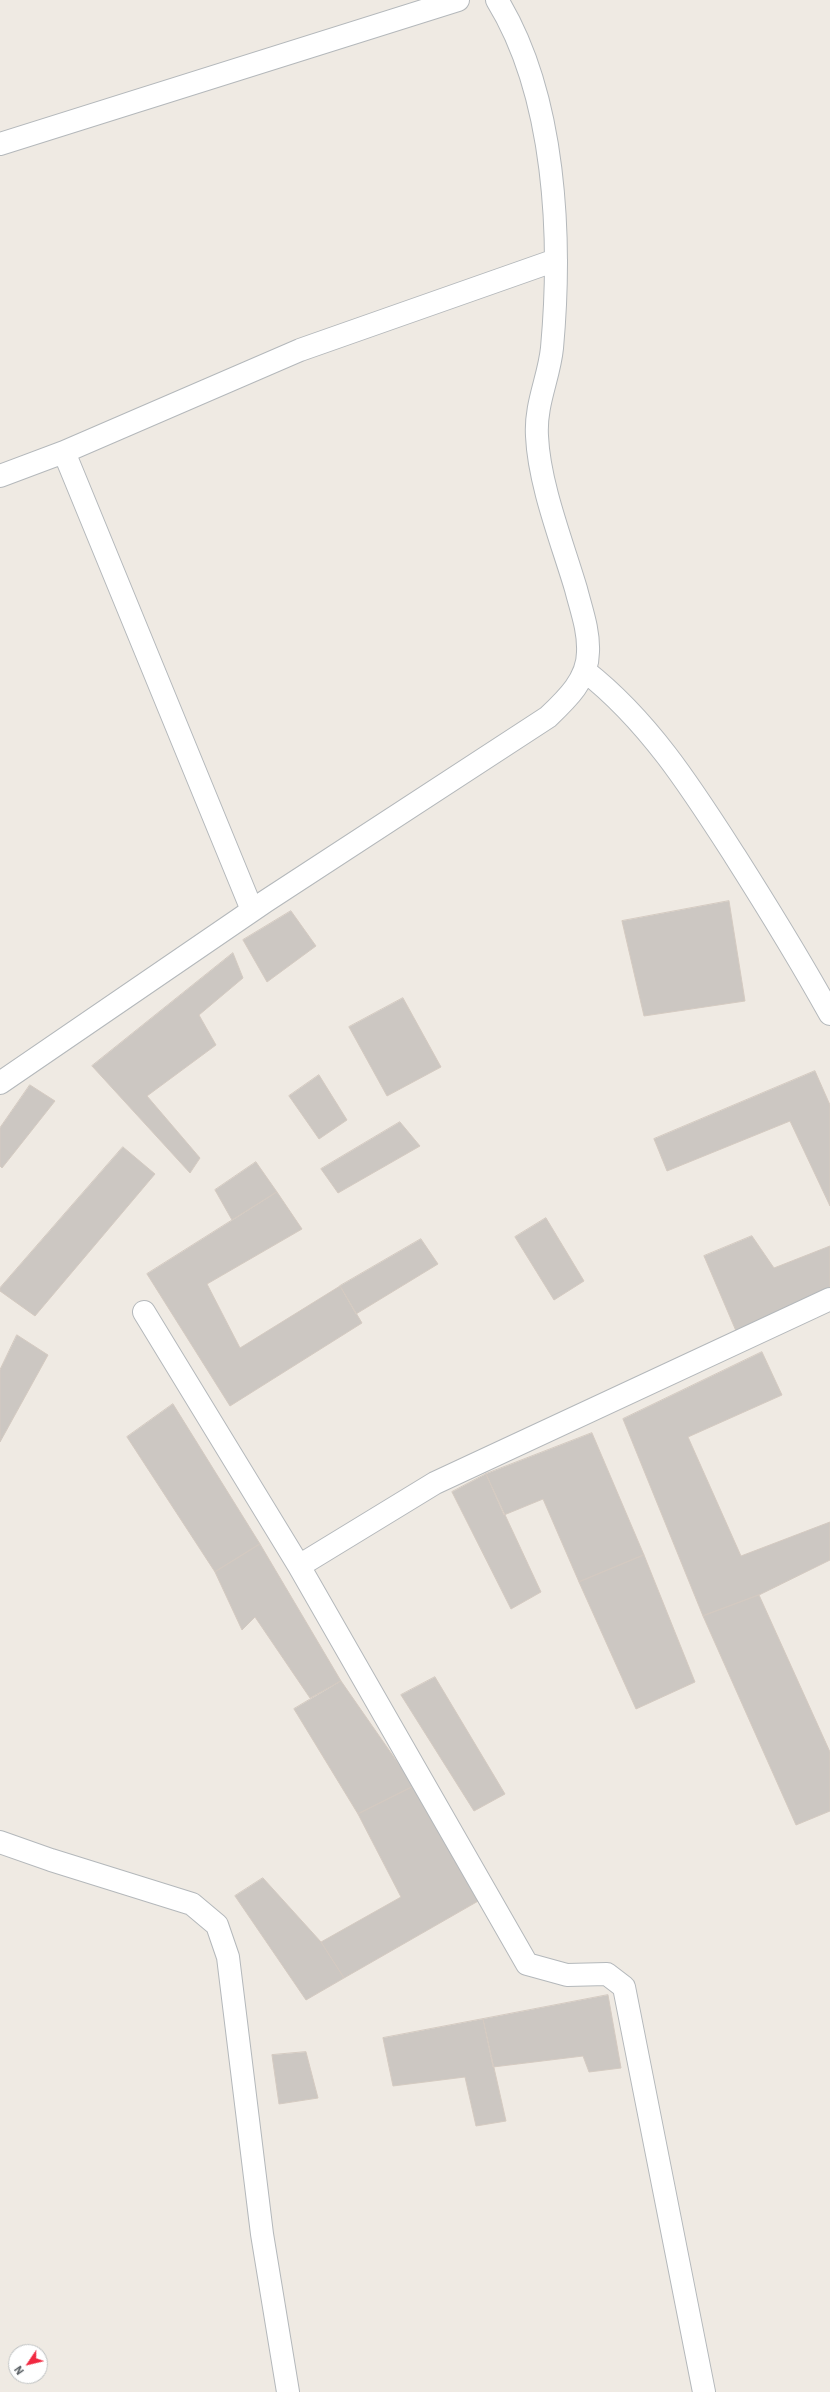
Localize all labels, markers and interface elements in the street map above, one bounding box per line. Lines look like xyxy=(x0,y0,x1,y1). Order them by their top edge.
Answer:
north arrow xyxy=(8,2344,48,2384)
text: N xyxy=(11,2363,27,2378)

